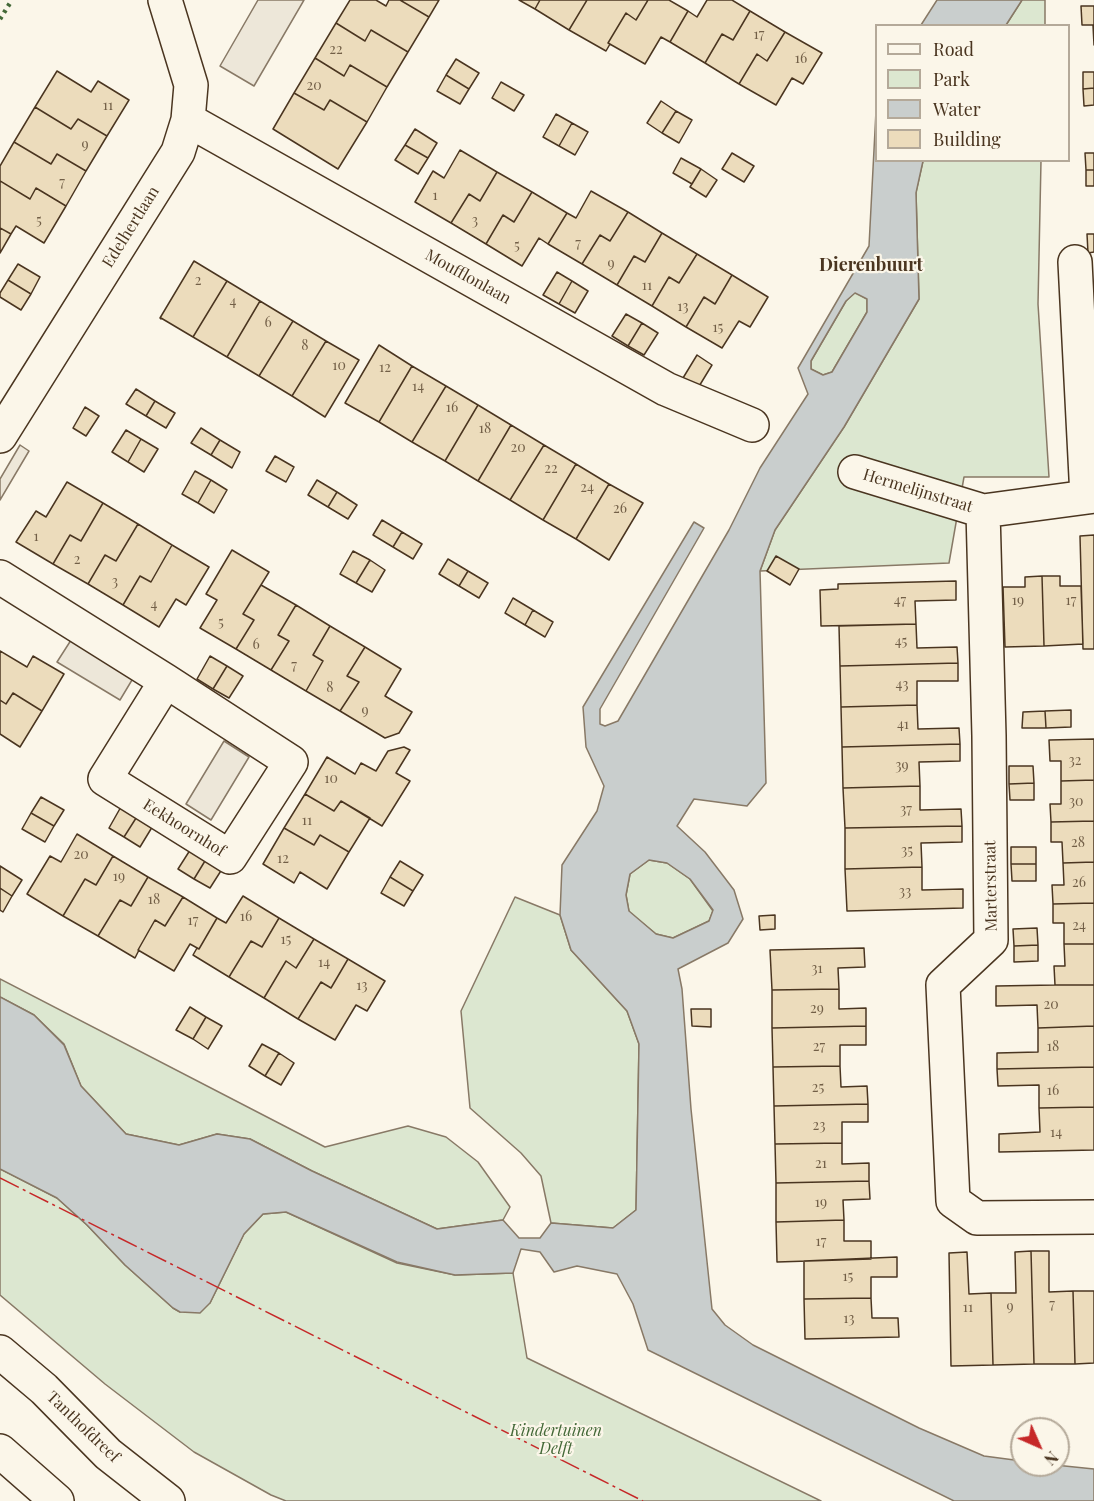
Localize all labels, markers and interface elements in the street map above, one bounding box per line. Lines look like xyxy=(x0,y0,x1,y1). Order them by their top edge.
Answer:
legend xyxy=(875,24,1070,162)
house number: 17 xyxy=(754,27,764,43)
text: Road xyxy=(933,37,974,61)
house number: 22 xyxy=(329,42,343,58)
house number: 16 xyxy=(795,51,807,67)
text: Park xyxy=(933,67,970,91)
house number: 20 xyxy=(306,78,322,94)
text: Water xyxy=(933,97,981,121)
house number: 11 xyxy=(103,98,113,114)
text: Building xyxy=(933,127,1001,151)
house number: 9 xyxy=(81,137,89,153)
house number: 7 xyxy=(59,175,65,191)
street label: Edelhertlaan xyxy=(98,183,164,271)
house number: 1 xyxy=(432,188,438,204)
house number: 5 xyxy=(36,213,42,229)
house number: 3 xyxy=(472,213,478,229)
house number: 7 xyxy=(575,236,581,252)
house number: 5 xyxy=(514,238,520,254)
street label: Moufflonlaan xyxy=(422,246,514,308)
district label: Dierenbuurt xyxy=(819,254,923,276)
house number: 9 xyxy=(607,256,615,272)
house number: 2 xyxy=(195,273,201,289)
house number: 11 xyxy=(642,278,652,294)
house number: 4 xyxy=(230,294,236,310)
house number: 13 xyxy=(677,299,689,315)
house number: 6 xyxy=(264,315,272,331)
house number: 15 xyxy=(713,320,723,336)
house number: 8 xyxy=(301,338,309,354)
house number: 10 xyxy=(332,358,346,374)
house number: 12 xyxy=(379,360,391,376)
house number: 14 xyxy=(412,379,424,395)
house number: 16 xyxy=(446,400,458,416)
house number: 18 xyxy=(479,421,491,437)
house number: 20 xyxy=(510,440,526,456)
house number: 22 xyxy=(544,461,558,477)
street label: Hermelijnstraat xyxy=(861,465,975,517)
house number: 24 xyxy=(580,480,594,496)
house number: 26 xyxy=(613,501,627,517)
house number: 1 xyxy=(33,529,39,545)
house number: 2 xyxy=(74,552,80,568)
house number: 3 xyxy=(112,574,118,590)
house number: 47 xyxy=(894,593,906,609)
house number: 19 xyxy=(1012,593,1024,609)
house number: 17 xyxy=(1066,593,1076,609)
house number: 4 xyxy=(151,597,157,613)
house number: 5 xyxy=(218,615,224,631)
house number: 45 xyxy=(895,634,907,650)
house number: 6 xyxy=(252,637,260,653)
house number: 7 xyxy=(291,658,297,674)
house number: 43 xyxy=(896,677,908,693)
house number: 8 xyxy=(326,680,334,696)
house number: 9 xyxy=(361,703,369,719)
house number: 41 xyxy=(897,717,909,733)
house number: 32 xyxy=(1068,753,1082,769)
house number: 39 xyxy=(895,758,909,774)
house number: 10 xyxy=(324,771,338,787)
house number: 30 xyxy=(1069,794,1083,810)
street label: Eekhoornhof xyxy=(139,795,229,861)
house number: 37 xyxy=(900,802,912,818)
house number: 11 xyxy=(302,813,312,829)
house number: 28 xyxy=(1071,835,1085,851)
street label: Marterstraat xyxy=(981,840,1001,932)
house number: 35 xyxy=(901,843,913,859)
house number: 20 xyxy=(73,847,89,863)
house number: 12 xyxy=(277,851,289,867)
house number: 19 xyxy=(113,869,125,885)
house number: 26 xyxy=(1072,875,1086,891)
house number: 33 xyxy=(899,884,911,900)
house number: 18 xyxy=(148,892,160,908)
house number: 16 xyxy=(240,909,252,925)
house number: 17 xyxy=(188,913,198,929)
house number: 24 xyxy=(1072,918,1086,934)
house number: 15 xyxy=(281,932,291,948)
house number: 14 xyxy=(318,955,330,971)
house number: 31 xyxy=(811,961,823,977)
house number: 13 xyxy=(356,978,368,994)
house number: 20 xyxy=(1043,997,1059,1013)
house number: 29 xyxy=(810,1001,824,1017)
house number: 27 xyxy=(813,1039,825,1055)
house number: 18 xyxy=(1047,1039,1059,1055)
house number: 25 xyxy=(812,1080,824,1096)
house number: 16 xyxy=(1047,1083,1059,1099)
house number: 23 xyxy=(812,1118,826,1134)
house number: 14 xyxy=(1050,1125,1062,1141)
house number: 21 xyxy=(815,1156,827,1172)
house number: 19 xyxy=(815,1195,827,1211)
house number: 17 xyxy=(816,1234,826,1250)
house number: 15 xyxy=(843,1269,853,1285)
house number: 7 xyxy=(1049,1297,1055,1313)
house number: 9 xyxy=(1006,1299,1014,1315)
house number: 11 xyxy=(963,1300,973,1316)
house number: 13 xyxy=(843,1311,855,1327)
street label: Tanthofdreef xyxy=(43,1388,123,1466)
north arrow xyxy=(1010,1417,1070,1477)
park label: Kindertuinen Delft xyxy=(510,1421,602,1459)
text: N xyxy=(1040,1447,1063,1470)

